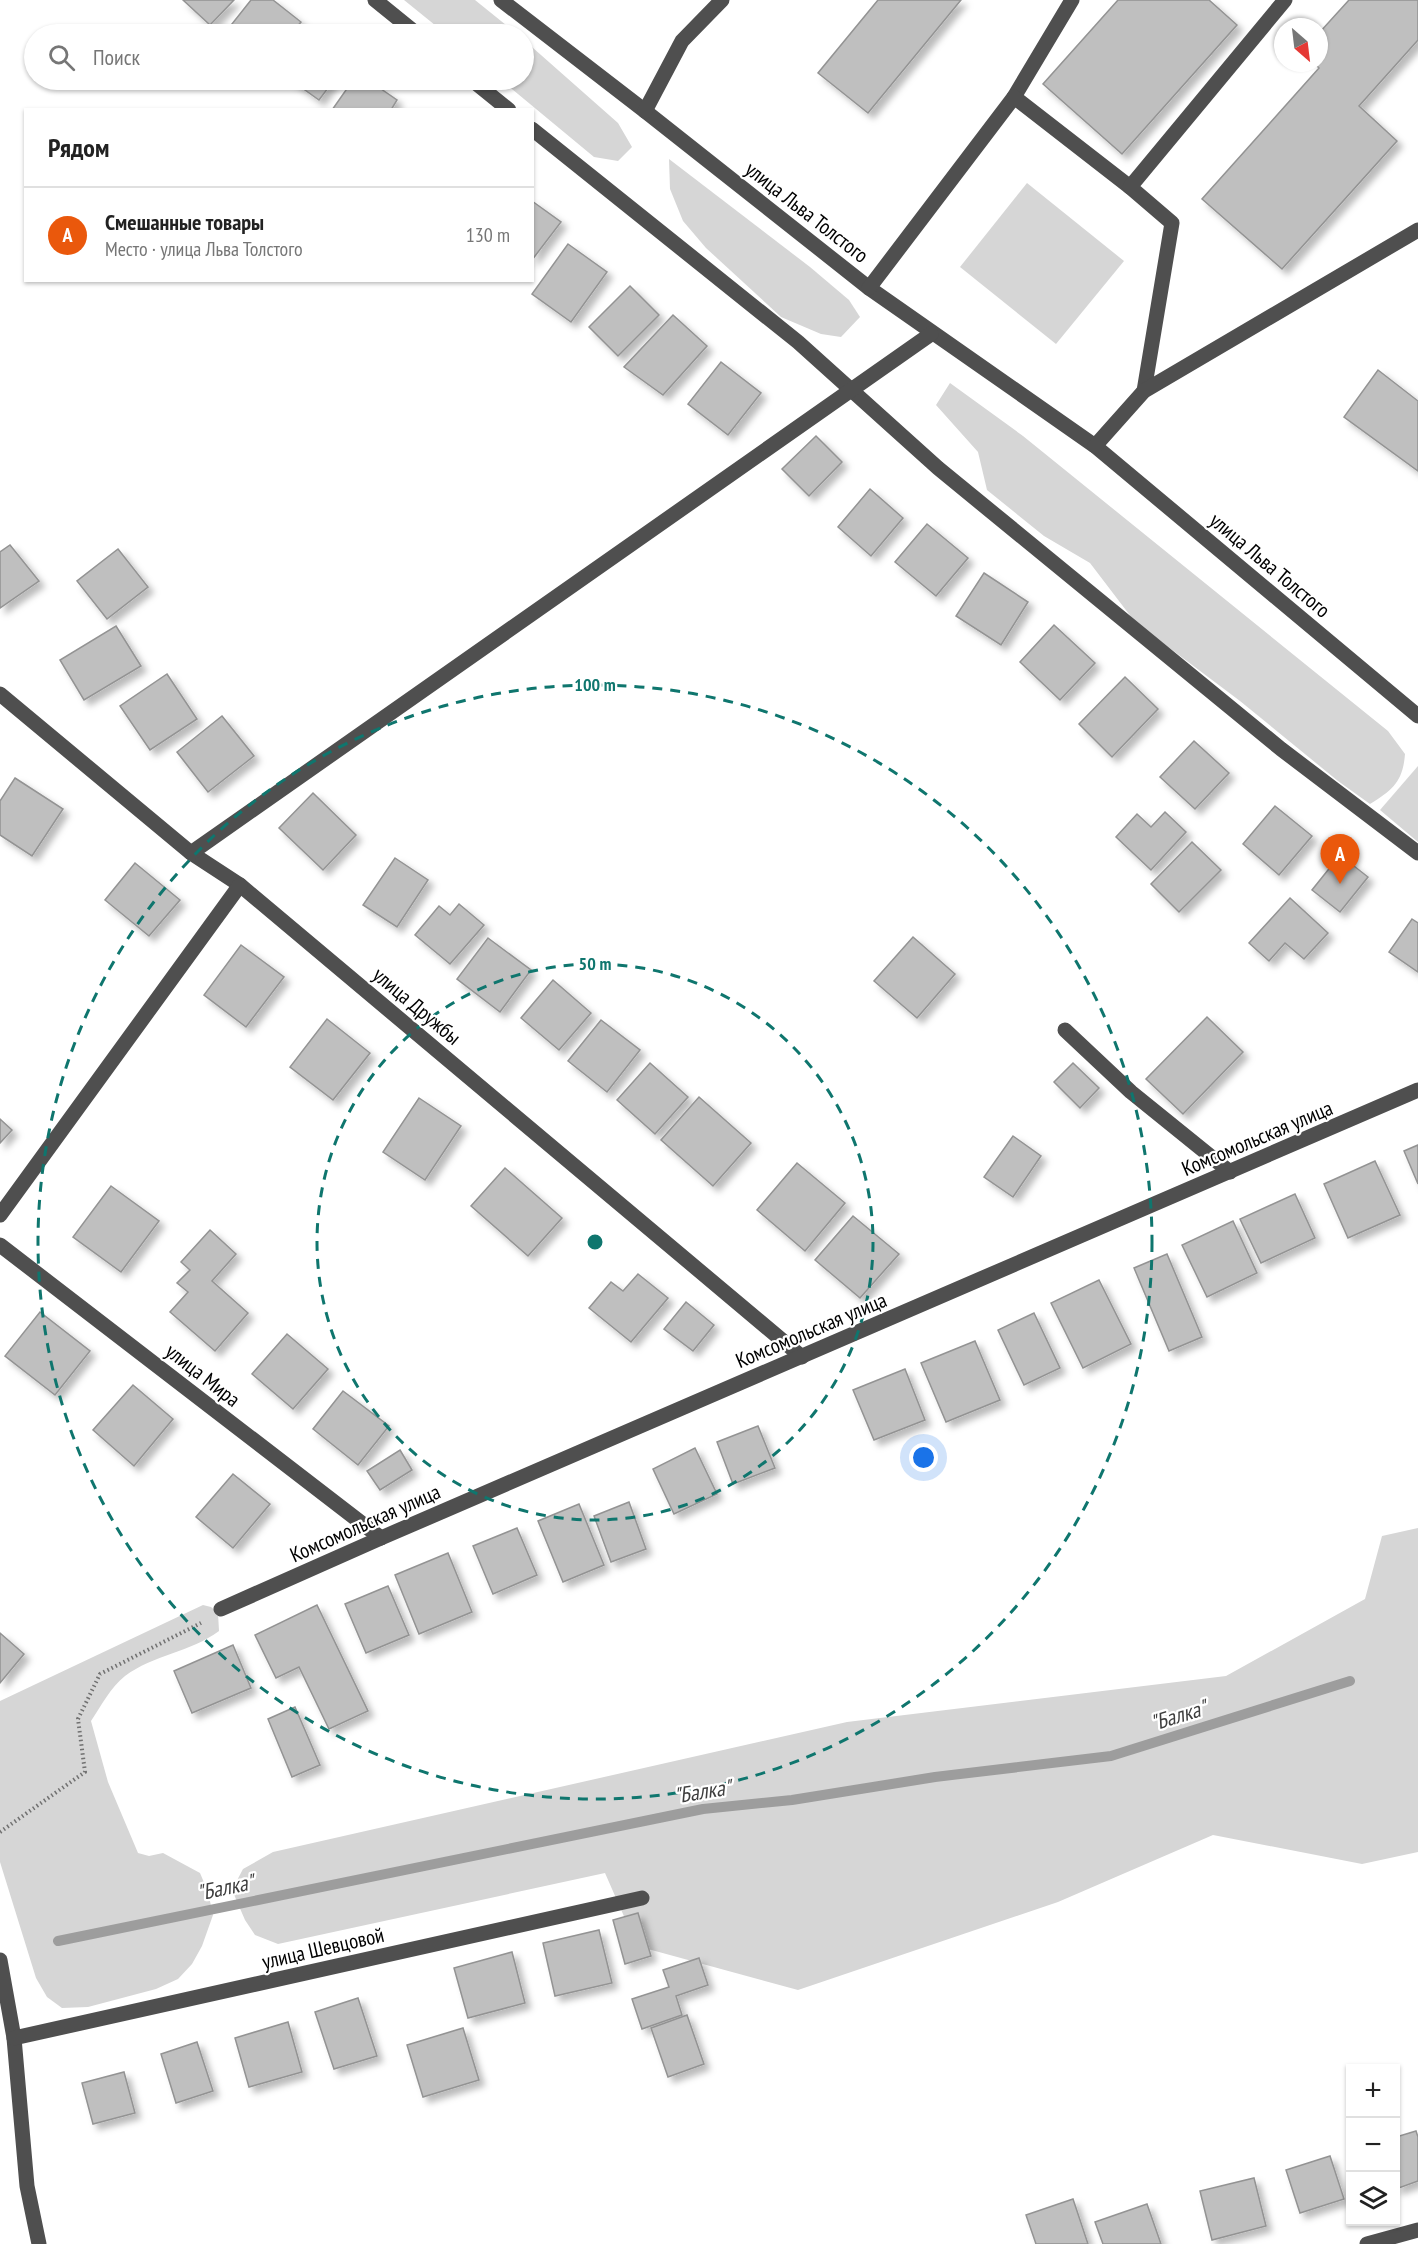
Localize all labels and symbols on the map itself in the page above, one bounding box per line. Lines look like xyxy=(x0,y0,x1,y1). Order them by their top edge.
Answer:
north arrow xyxy=(1274,18,1328,72)
street label: улица Льва Толстого xyxy=(740,155,874,269)
street label: улица Льва Толстого xyxy=(1204,507,1336,623)
text: 100 m xyxy=(574,673,616,696)
pin: A xyxy=(1320,834,1360,884)
text: 50 m xyxy=(579,952,611,975)
street label: улица Дружбы xyxy=(367,961,467,1051)
street label: Комсомольская улица xyxy=(1177,1094,1337,1182)
centre of rings xyxy=(585,1232,605,1252)
street label: Комсомольская улица xyxy=(731,1286,891,1374)
street label: улица Мира xyxy=(160,1337,246,1413)
your location xyxy=(909,1443,938,1472)
street label: Комсомольская улица xyxy=(286,1478,444,1568)
water label: "Балка" xyxy=(1146,1692,1213,1737)
water label: "Балка" xyxy=(671,1772,736,1809)
water label: "Балка" xyxy=(194,1867,260,1907)
street label: улица Шевцовой xyxy=(259,1921,387,1975)

